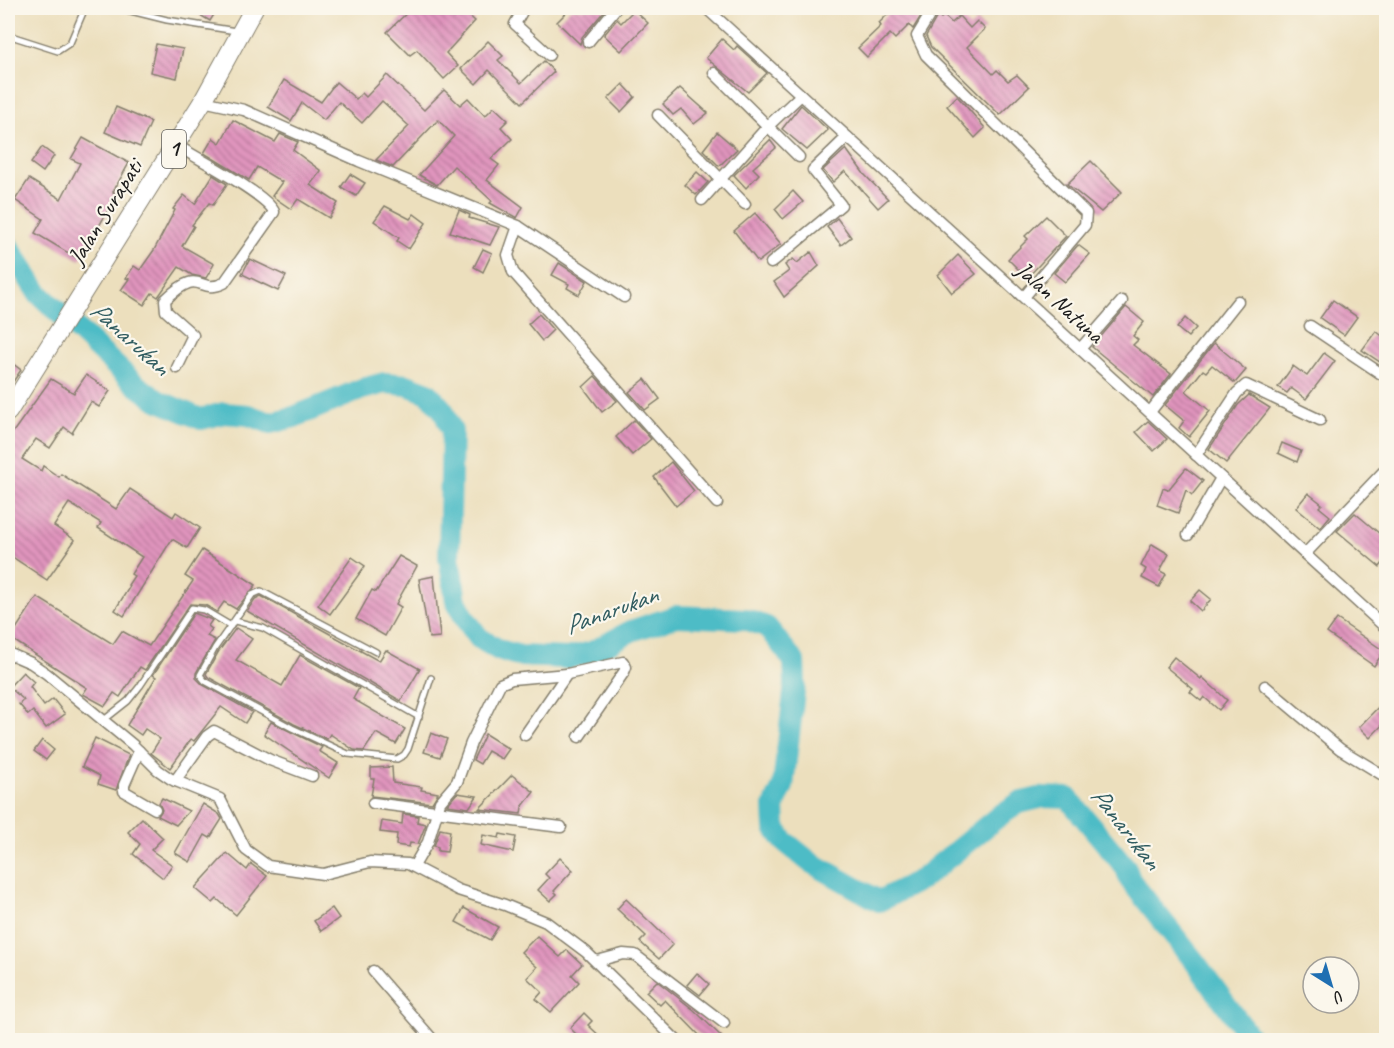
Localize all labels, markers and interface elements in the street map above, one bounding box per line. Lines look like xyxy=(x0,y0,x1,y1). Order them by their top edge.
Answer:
road number: 1 xyxy=(162,130,186,168)
street label: Jalan Surapati xyxy=(60,151,151,271)
street label: Jalan Natuna xyxy=(1009,254,1111,350)
water label: Panarukan xyxy=(83,294,178,384)
water label: Panarukan xyxy=(560,577,664,642)
water label: Panarukan xyxy=(1083,780,1170,878)
north arrow xyxy=(1301,955,1361,1015)
text: U xyxy=(1328,986,1349,1008)

